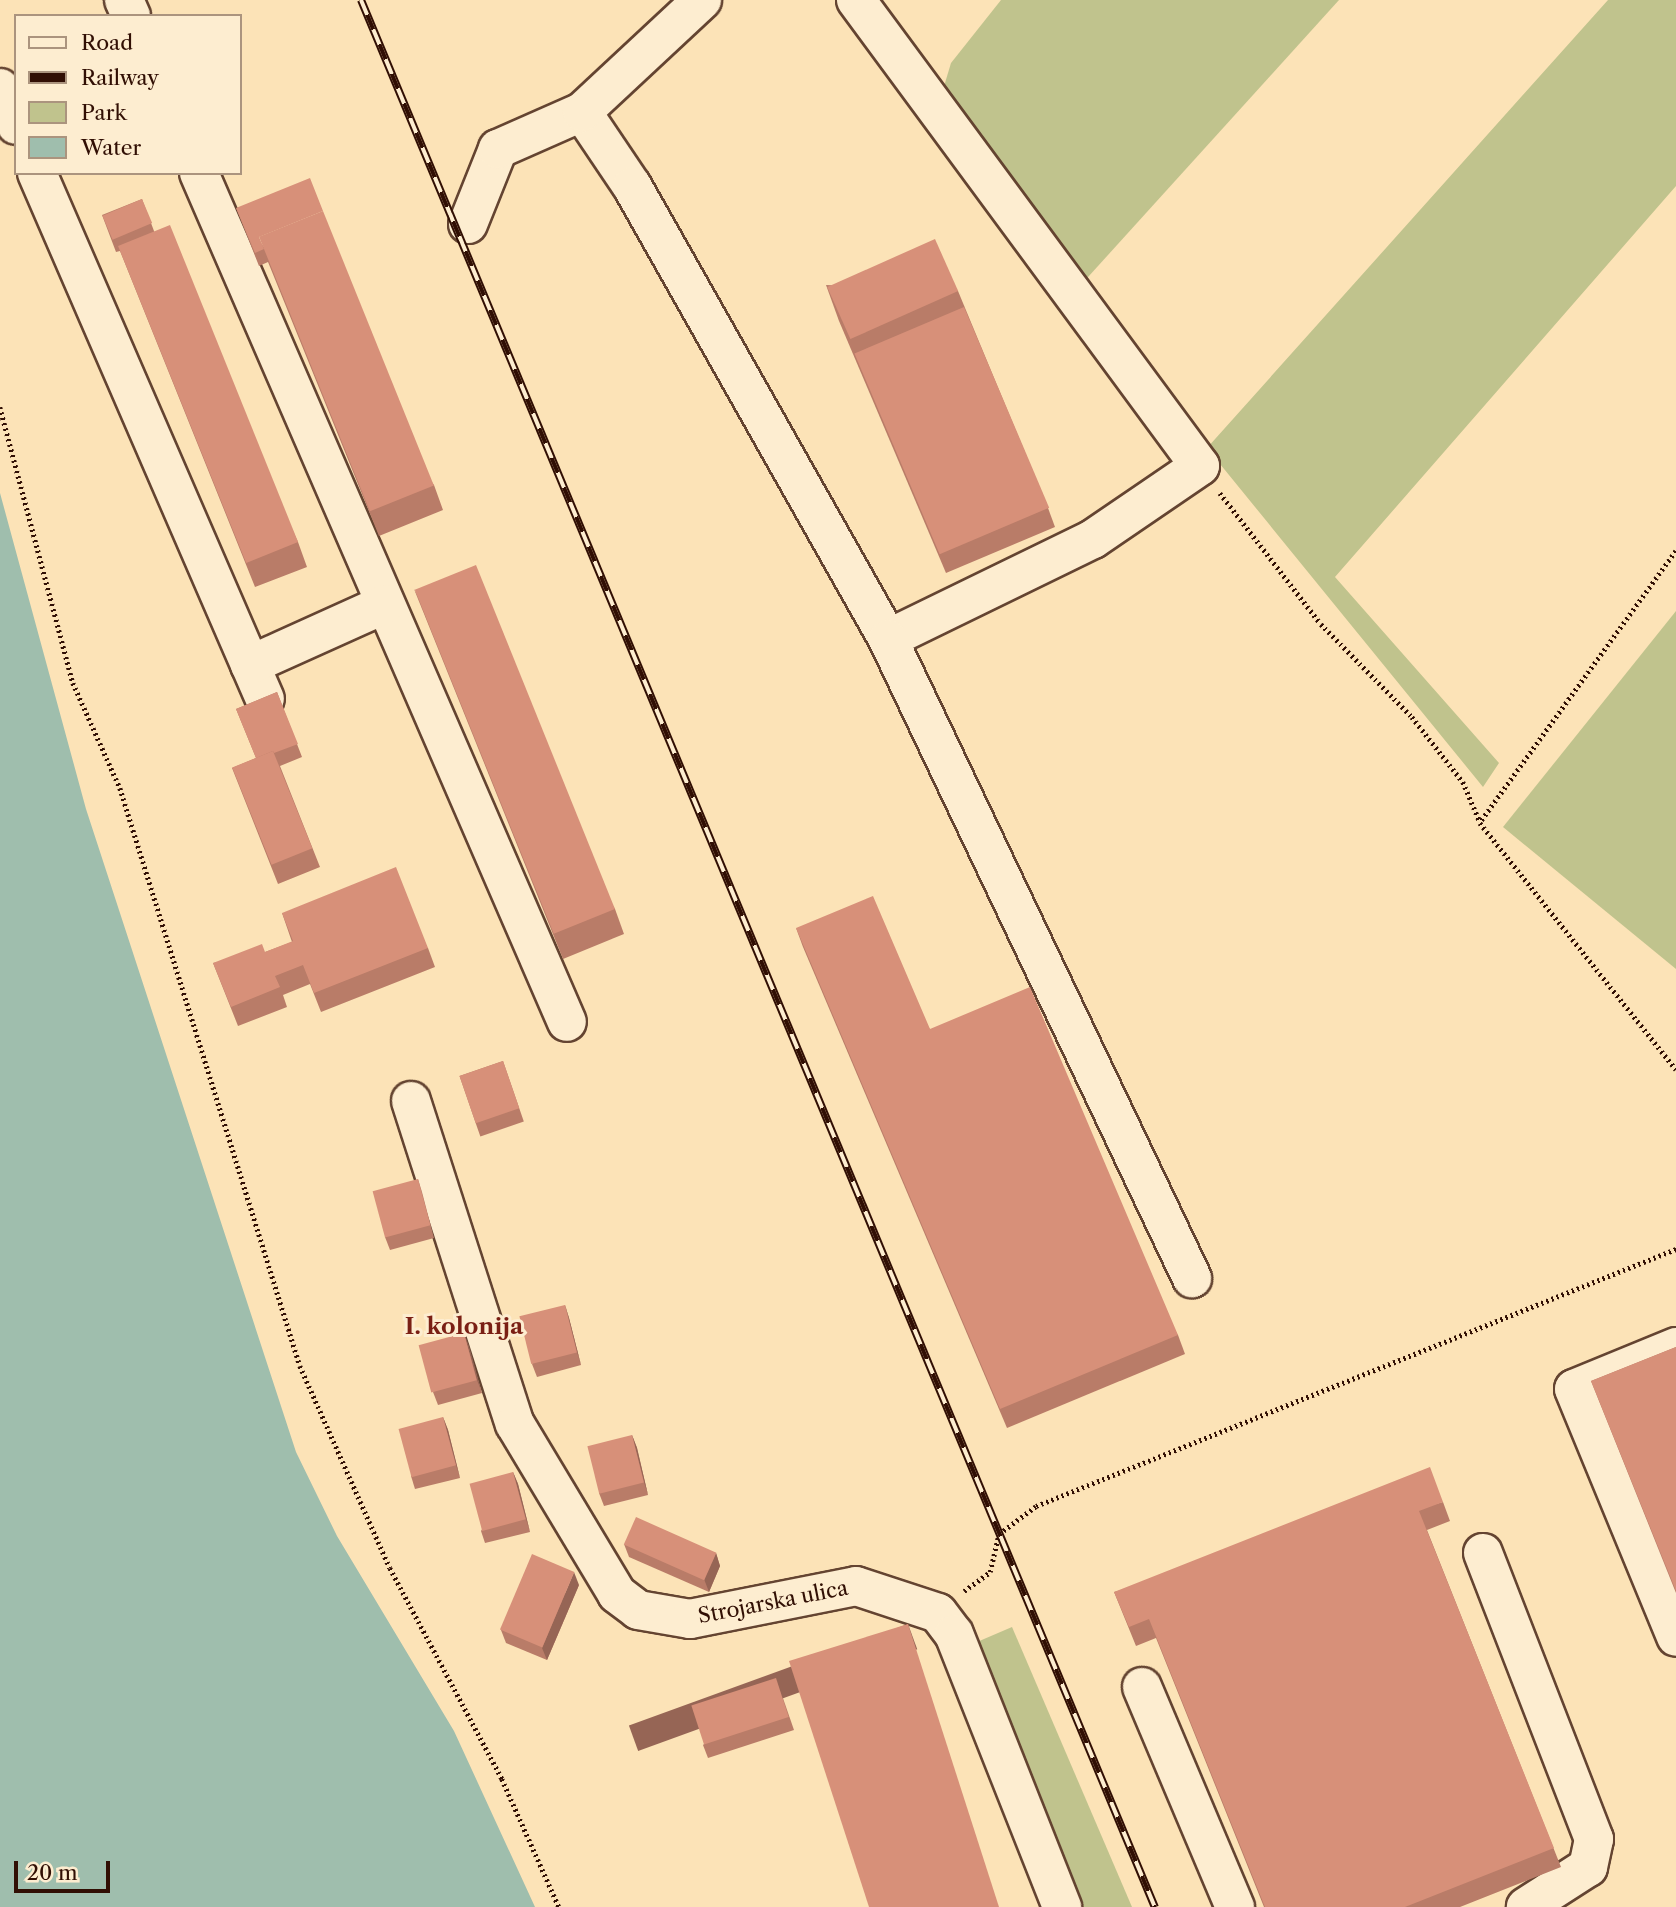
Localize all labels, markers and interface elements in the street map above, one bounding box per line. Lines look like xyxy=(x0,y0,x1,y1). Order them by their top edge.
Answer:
legend xyxy=(14,14,242,175)
text: Road xyxy=(81,30,133,55)
text: Railway xyxy=(81,65,159,90)
text: Park xyxy=(81,100,127,125)
text: Water xyxy=(81,135,141,160)
district label: I. kolonija xyxy=(405,1312,523,1340)
street label: Strojarska ulica xyxy=(696,1575,850,1629)
scale bar xyxy=(18,1848,114,1892)
text: 20 m xyxy=(27,1860,78,1885)

